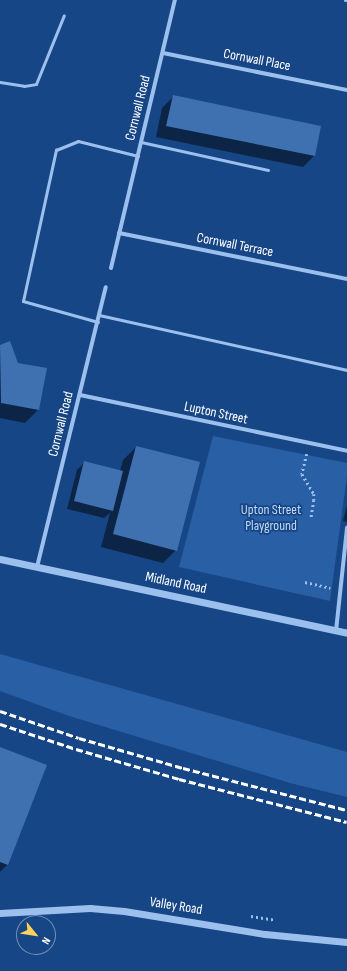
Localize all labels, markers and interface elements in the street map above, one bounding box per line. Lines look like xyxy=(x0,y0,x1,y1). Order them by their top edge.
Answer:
street label: Cornwall Place xyxy=(222,45,292,75)
street label: Cornwall Road xyxy=(122,74,154,142)
street label: Cornwall Terrace xyxy=(195,229,275,261)
street label: Cornwall Road xyxy=(45,390,77,458)
street label: Lupton Street xyxy=(183,398,249,428)
park label: Upton Street Playground xyxy=(241,502,301,534)
street label: Midland Road xyxy=(144,568,208,598)
street label: Valley Road xyxy=(149,894,203,918)
north arrow xyxy=(16,915,56,955)
text: N xyxy=(39,935,53,947)

